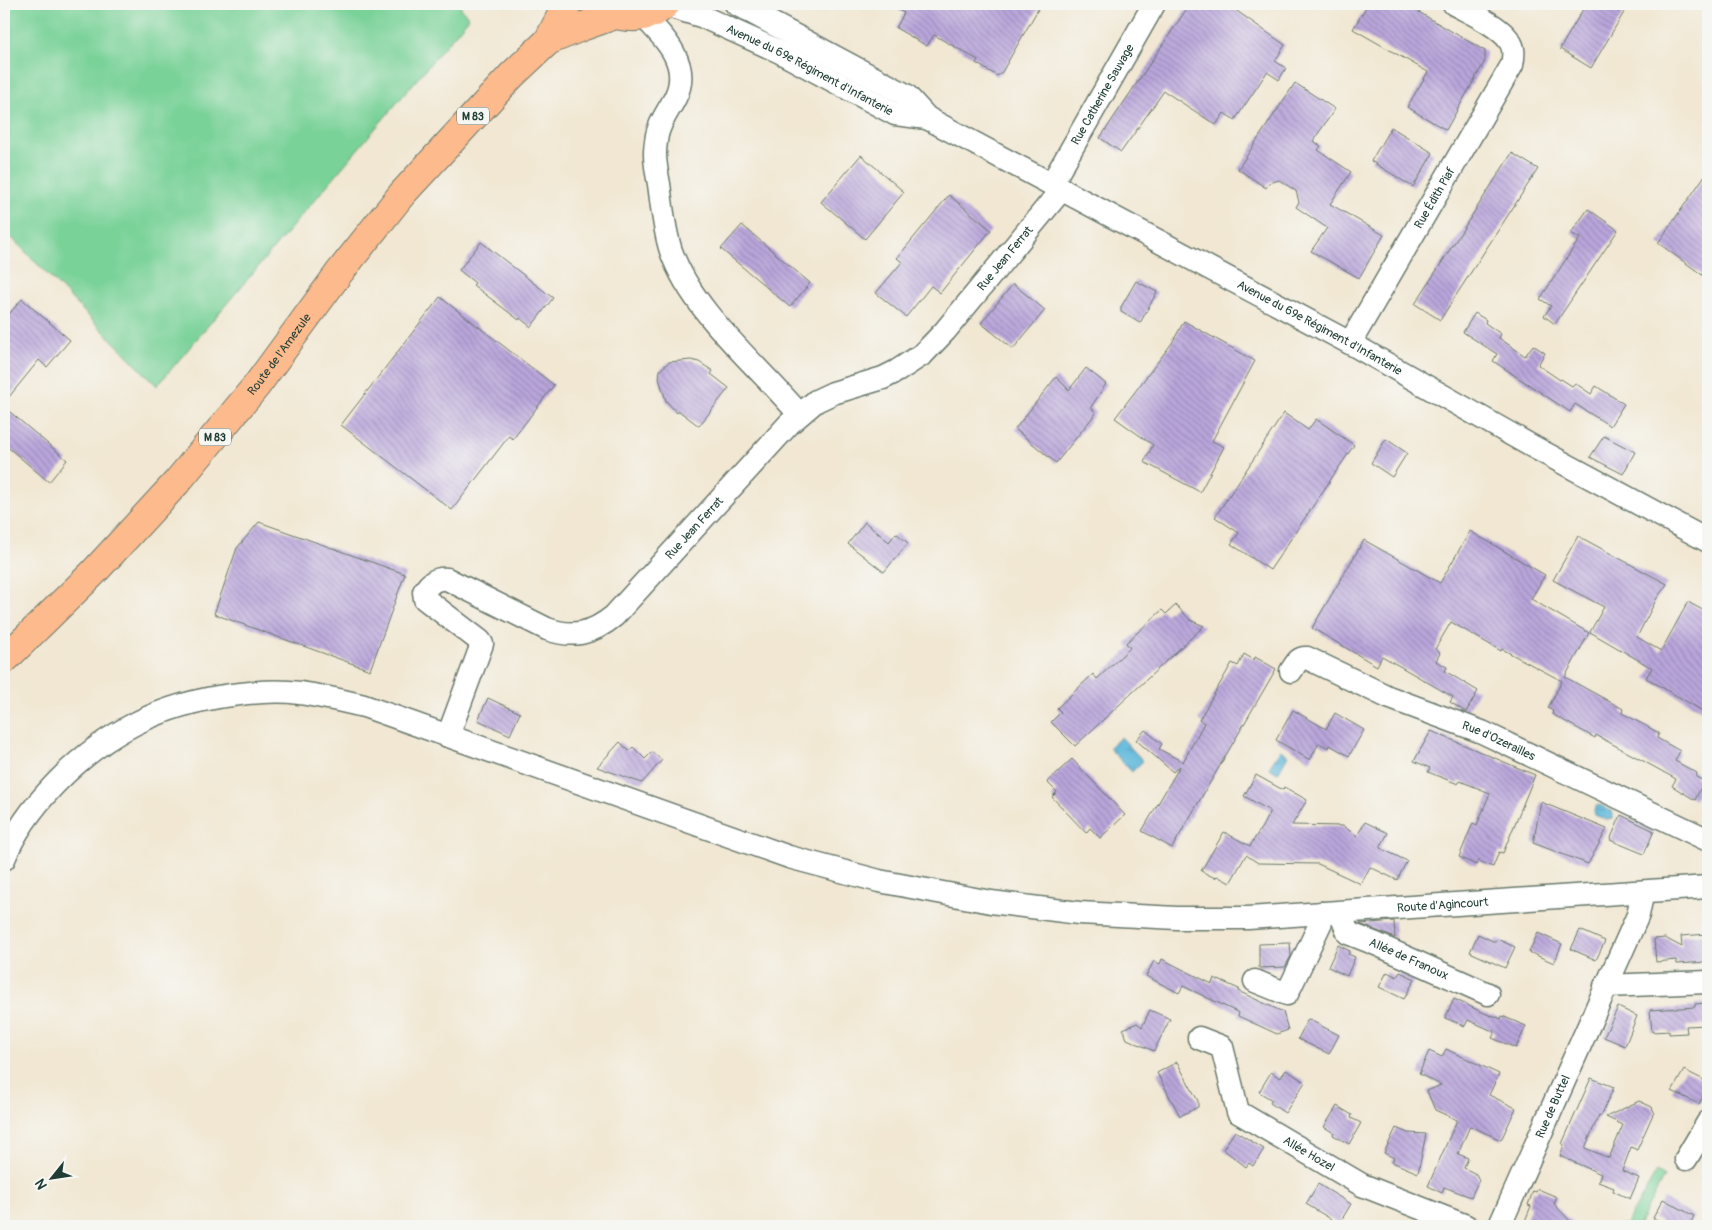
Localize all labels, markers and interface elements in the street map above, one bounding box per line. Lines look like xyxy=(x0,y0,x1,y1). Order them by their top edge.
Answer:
street label: Avenue du 69e Régiment d'Infanterie xyxy=(724,22,895,119)
street label: Rue Catherine Sauvage xyxy=(1068,41,1138,148)
road number: M 83 xyxy=(457,108,489,124)
street label: Rue Édith Piaf xyxy=(1411,165,1459,232)
street label: Rue Jean Ferrat xyxy=(974,223,1036,294)
street label: Avenue du 69e Régiment d'Infanterie xyxy=(1234,277,1405,379)
street label: Route de l'Amezule xyxy=(245,311,315,399)
road number: M 83 xyxy=(199,428,231,446)
street label: Rue Jean Ferrat xyxy=(662,494,727,563)
street label: Rue d'Ozerailles xyxy=(1460,718,1538,765)
street label: Route d'Agincourt xyxy=(1396,895,1489,916)
street label: Allée de Franoux xyxy=(1367,935,1451,983)
street label: Rue de Buttel xyxy=(1533,1073,1574,1141)
street label: Allée Hozel xyxy=(1280,1133,1337,1175)
north arrow xyxy=(28,1152,78,1202)
text: N xyxy=(31,1176,51,1193)

